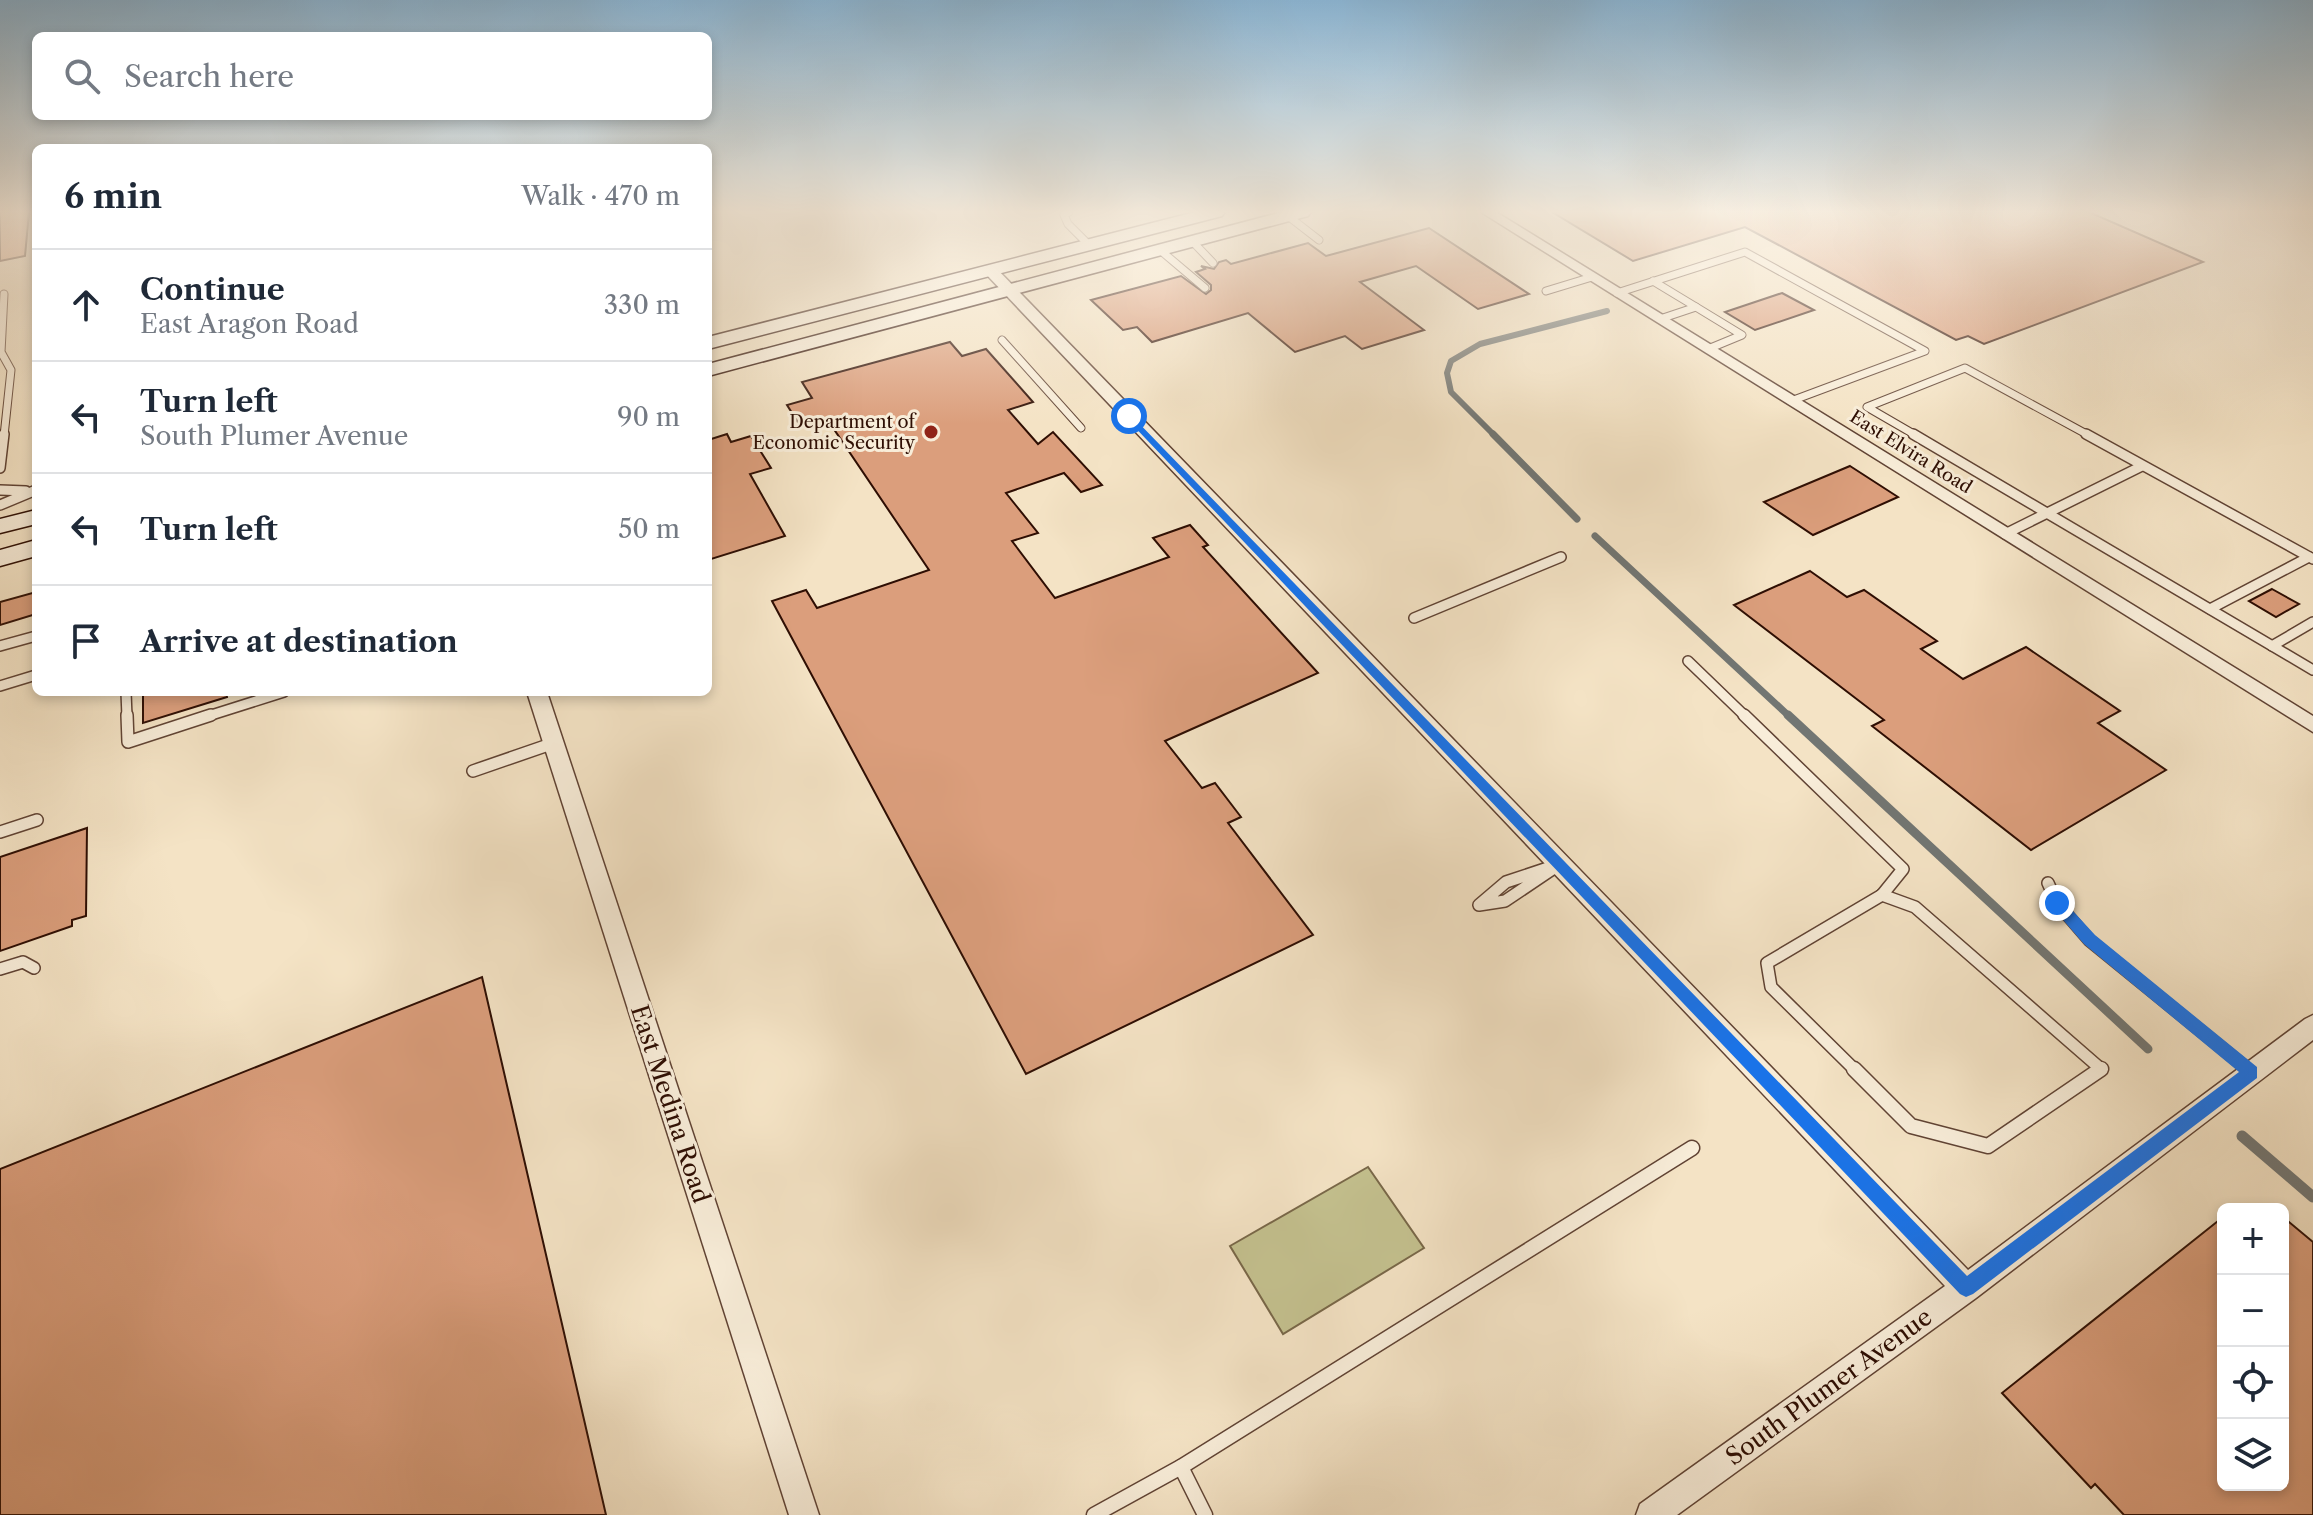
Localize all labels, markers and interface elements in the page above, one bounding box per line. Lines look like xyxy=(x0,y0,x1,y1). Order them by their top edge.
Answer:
search box xyxy=(32,32,712,120)
icon: search xyxy=(60,54,104,98)
text: Search here xyxy=(124,58,294,95)
text: 6 min xyxy=(64,175,162,217)
text: Walk · 470 m xyxy=(521,180,680,212)
text: Continue xyxy=(140,271,285,308)
icon: ahead xyxy=(64,283,108,327)
text: 330 m xyxy=(604,289,680,321)
text: East Aragon Road xyxy=(140,308,359,340)
text: Turn left xyxy=(140,383,277,420)
icon: left xyxy=(64,395,108,439)
route start xyxy=(1111,398,1147,434)
text: 90 m xyxy=(617,401,680,433)
street label: East Elvira Road xyxy=(1846,406,1976,498)
place label: Department of Economic Security xyxy=(752,411,918,454)
text: South Plumer Avenue xyxy=(140,420,408,452)
marker: Department of Economic Security xyxy=(922,423,940,441)
icon: left xyxy=(64,507,108,551)
text: Turn left xyxy=(140,511,277,548)
text: 50 m xyxy=(618,513,680,545)
icon: arrive xyxy=(64,619,108,663)
text: Arrive at destination xyxy=(140,623,458,660)
route end xyxy=(2039,885,2075,921)
street label: East Medina Road xyxy=(625,1001,716,1207)
map controls xyxy=(2217,1203,2289,1491)
button: + xyxy=(2217,1203,2289,1275)
button: − xyxy=(2217,1275,2289,1347)
street label: South Plumer Avenue xyxy=(1720,1302,1937,1471)
button: locate xyxy=(2217,1347,2289,1419)
button: layers xyxy=(2217,1419,2289,1491)

